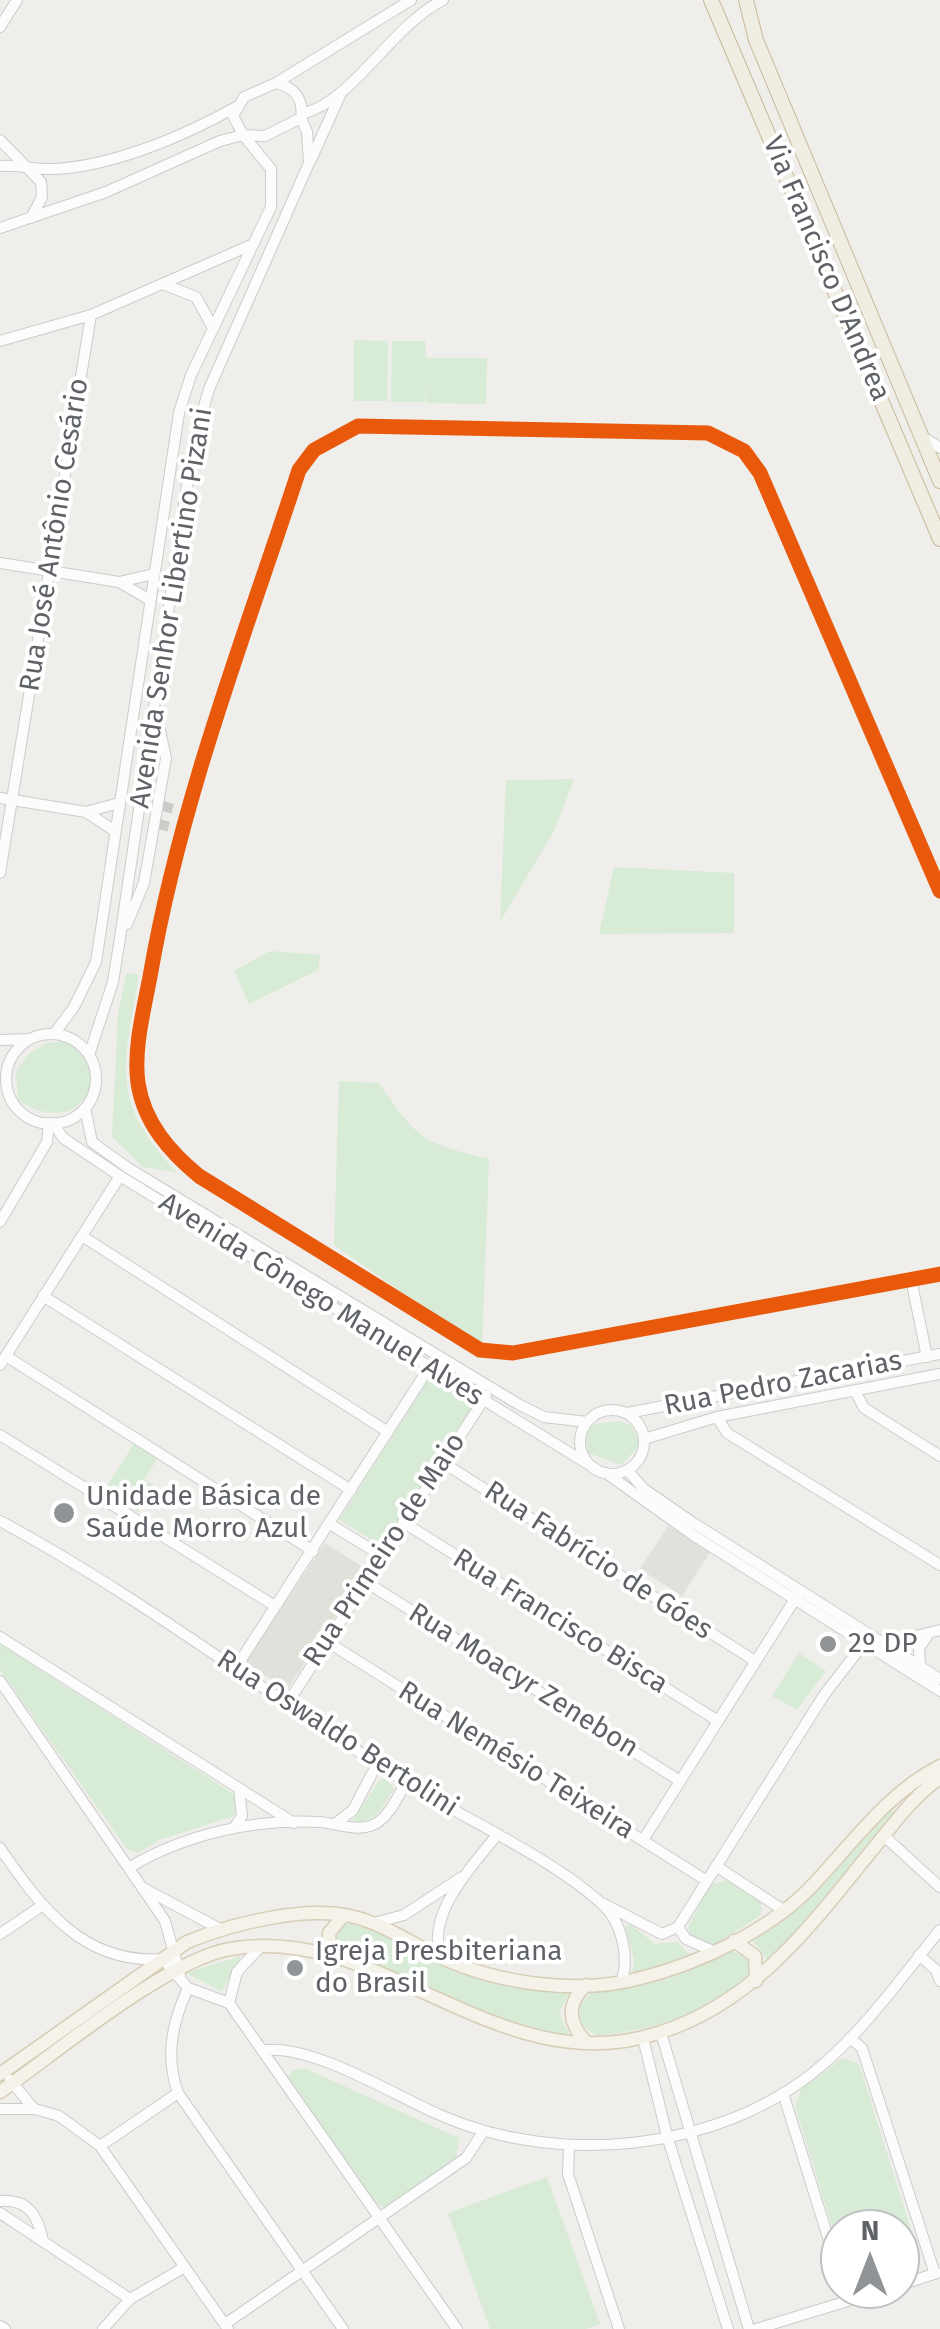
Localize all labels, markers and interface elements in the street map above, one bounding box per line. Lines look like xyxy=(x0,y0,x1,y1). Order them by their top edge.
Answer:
street label: Via Francisco D'Andrea xyxy=(755,132,897,406)
street label: Rua José Antônio Cesário xyxy=(14,376,96,694)
street label: Avenida Senhor Libertino Pizani xyxy=(124,405,220,811)
street label: Avenida Cônego Manuel Alves xyxy=(153,1186,489,1414)
street label: Rua Pedro Zacarias xyxy=(661,1344,905,1424)
street label: Rua Primeiro de Maio xyxy=(297,1427,473,1673)
street label: Rua Fabrício de Góes xyxy=(478,1475,718,1647)
place label: Unidade Básica de Saúde Morro Azul xyxy=(86,1480,321,1546)
marker: Unidade Básica de Saúde Morro Azul xyxy=(51,1500,77,1526)
street label: Rua Francisco Bisca xyxy=(446,1542,674,1702)
street label: Rua Moacyr Zenebon xyxy=(402,1597,644,1765)
place label: 2º DP xyxy=(848,1627,918,1661)
marker: 2º DP xyxy=(817,1633,839,1655)
street label: Rua Oswaldo Bertolini xyxy=(210,1643,464,1825)
street label: Rua Nemésio Teixeira xyxy=(392,1675,640,1847)
place label: Igreja Presbiteriana do Brasil xyxy=(315,1935,563,2001)
marker: Igreja Presbiteriana do Brasil xyxy=(284,1957,306,1979)
north arrow xyxy=(820,2209,920,2309)
text: N xyxy=(861,2214,879,2247)

